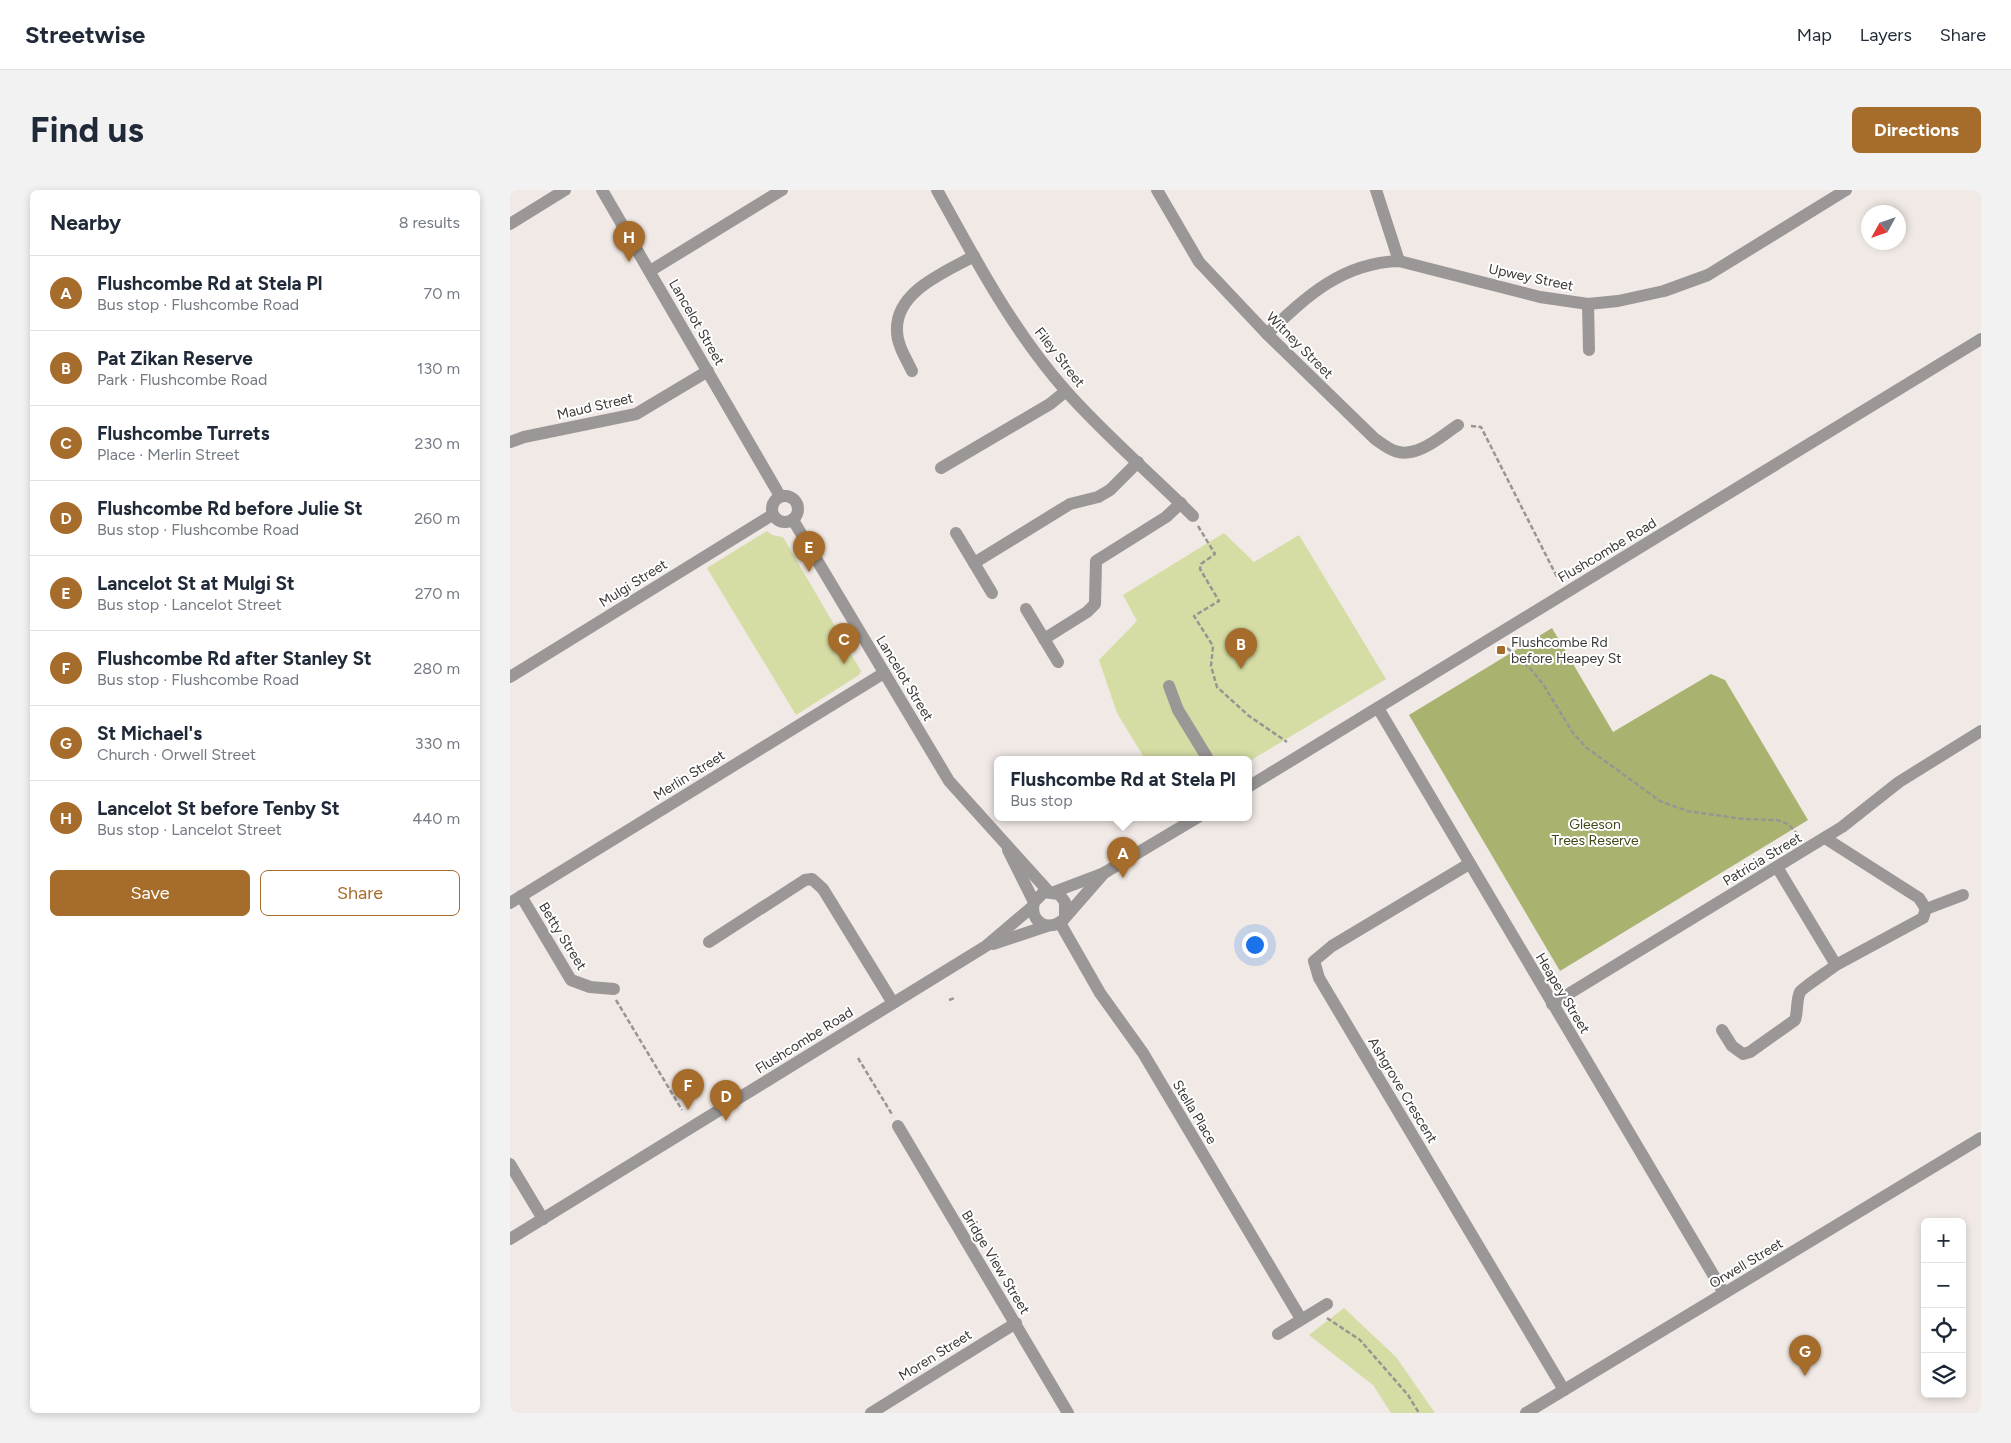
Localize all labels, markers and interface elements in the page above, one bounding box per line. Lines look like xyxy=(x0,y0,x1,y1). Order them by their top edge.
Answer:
text: Streetwise xyxy=(25,20,145,49)
text: Map xyxy=(1797,24,1832,46)
text: Layers xyxy=(1860,24,1912,46)
text: Share xyxy=(1940,24,1986,46)
button: Directions xyxy=(1852,107,1981,153)
text: Find us xyxy=(30,109,144,151)
north arrow xyxy=(1861,205,1906,250)
text: Nearby xyxy=(50,210,121,235)
text: 8 results xyxy=(399,213,460,232)
pin: H xyxy=(613,221,645,262)
street label: Upwey Street xyxy=(1487,260,1575,295)
text: Flushcombe Rd at Stela Pl xyxy=(97,272,322,295)
street label: Lancelot Street xyxy=(665,276,728,368)
text: A xyxy=(60,284,72,303)
text: 70 m xyxy=(424,284,460,303)
text: Bus stop · Flushcombe Road xyxy=(97,295,299,314)
street label: Witney Street xyxy=(1263,308,1337,382)
street label: Filey Street xyxy=(1031,324,1088,391)
text: Pat Zikan Reserve xyxy=(97,347,253,370)
text: B xyxy=(61,359,71,378)
text: 130 m xyxy=(417,359,460,378)
text: Park · Flushcombe Road xyxy=(97,370,267,389)
street label: Maud Street xyxy=(555,389,635,424)
text: Flushcombe Turrets xyxy=(97,422,270,445)
text: C xyxy=(60,434,72,453)
text: 230 m xyxy=(415,434,460,453)
text: Place · Merlin Street xyxy=(97,445,240,464)
text: Flushcombe Rd before Julie St xyxy=(97,497,363,520)
text: D xyxy=(60,509,72,528)
text: 260 m xyxy=(414,509,460,528)
street label: Flushcombe Road xyxy=(1555,514,1660,587)
text: Bus stop · Flushcombe Road xyxy=(97,520,299,539)
pin: E xyxy=(793,531,825,572)
street label: Mulgi Street xyxy=(596,556,670,611)
text: Lancelot St at Mulgi St xyxy=(97,572,295,595)
text: E xyxy=(61,584,71,603)
text: 270 m xyxy=(415,584,460,603)
text: Bus stop · Lancelot Street xyxy=(97,595,282,614)
pin: C xyxy=(828,623,860,664)
pin: B xyxy=(1225,628,1257,669)
street label: Lancelot Street xyxy=(872,632,937,724)
place label: Flushcombe Rd before Heapey St xyxy=(1511,634,1622,667)
marker: Flushcombe Rd before Heapey St xyxy=(1495,644,1507,656)
text: Flushcombe Rd after Stanley St xyxy=(97,647,372,670)
text: F xyxy=(62,659,70,678)
text: 280 m xyxy=(413,659,460,678)
text: Bus stop · Flushcombe Road xyxy=(97,670,299,689)
text: St Michael's xyxy=(97,722,202,745)
text: G xyxy=(60,734,72,753)
text: 330 m xyxy=(415,734,460,753)
text: Church · Orwell Street xyxy=(97,745,256,764)
street label: Merlin Street xyxy=(650,747,728,804)
popup xyxy=(994,756,1252,821)
text: Flushcombe Rd at Stela Pl xyxy=(1010,768,1236,791)
text: Bus stop xyxy=(1010,791,1073,810)
text: Lancelot St before Tenby St xyxy=(97,797,340,820)
text: H xyxy=(60,809,72,828)
text: 440 m xyxy=(412,809,460,828)
park label: Gleeson Trees Reserve xyxy=(1551,816,1639,849)
text: Bus stop · Lancelot Street xyxy=(97,820,282,839)
street label: Patricia Street xyxy=(1720,829,1805,890)
pin: A xyxy=(1107,837,1139,878)
button: Save xyxy=(50,870,250,916)
button: Share xyxy=(260,870,460,916)
street label: Betty Street xyxy=(535,899,590,973)
your location xyxy=(1242,932,1268,958)
street label: Heapey Street xyxy=(1532,950,1593,1037)
street label: Flushcombe Road xyxy=(752,1004,856,1077)
street label: Ashgrove Crescent xyxy=(1364,1034,1441,1146)
pin: F xyxy=(672,1069,704,1110)
street label: Stella Place xyxy=(1169,1077,1221,1148)
pin: D xyxy=(710,1080,742,1121)
street label: Bridge View Street xyxy=(958,1207,1033,1317)
map controls xyxy=(1921,1218,1966,1398)
button: + xyxy=(1921,1218,1966,1263)
street label: Orwell Street xyxy=(1706,1235,1786,1292)
button: − xyxy=(1921,1263,1966,1308)
button: locate xyxy=(1921,1308,1966,1353)
street label: Moren Street xyxy=(896,1326,975,1385)
pin: G xyxy=(1789,1335,1821,1376)
button: layers xyxy=(1921,1353,1966,1398)

